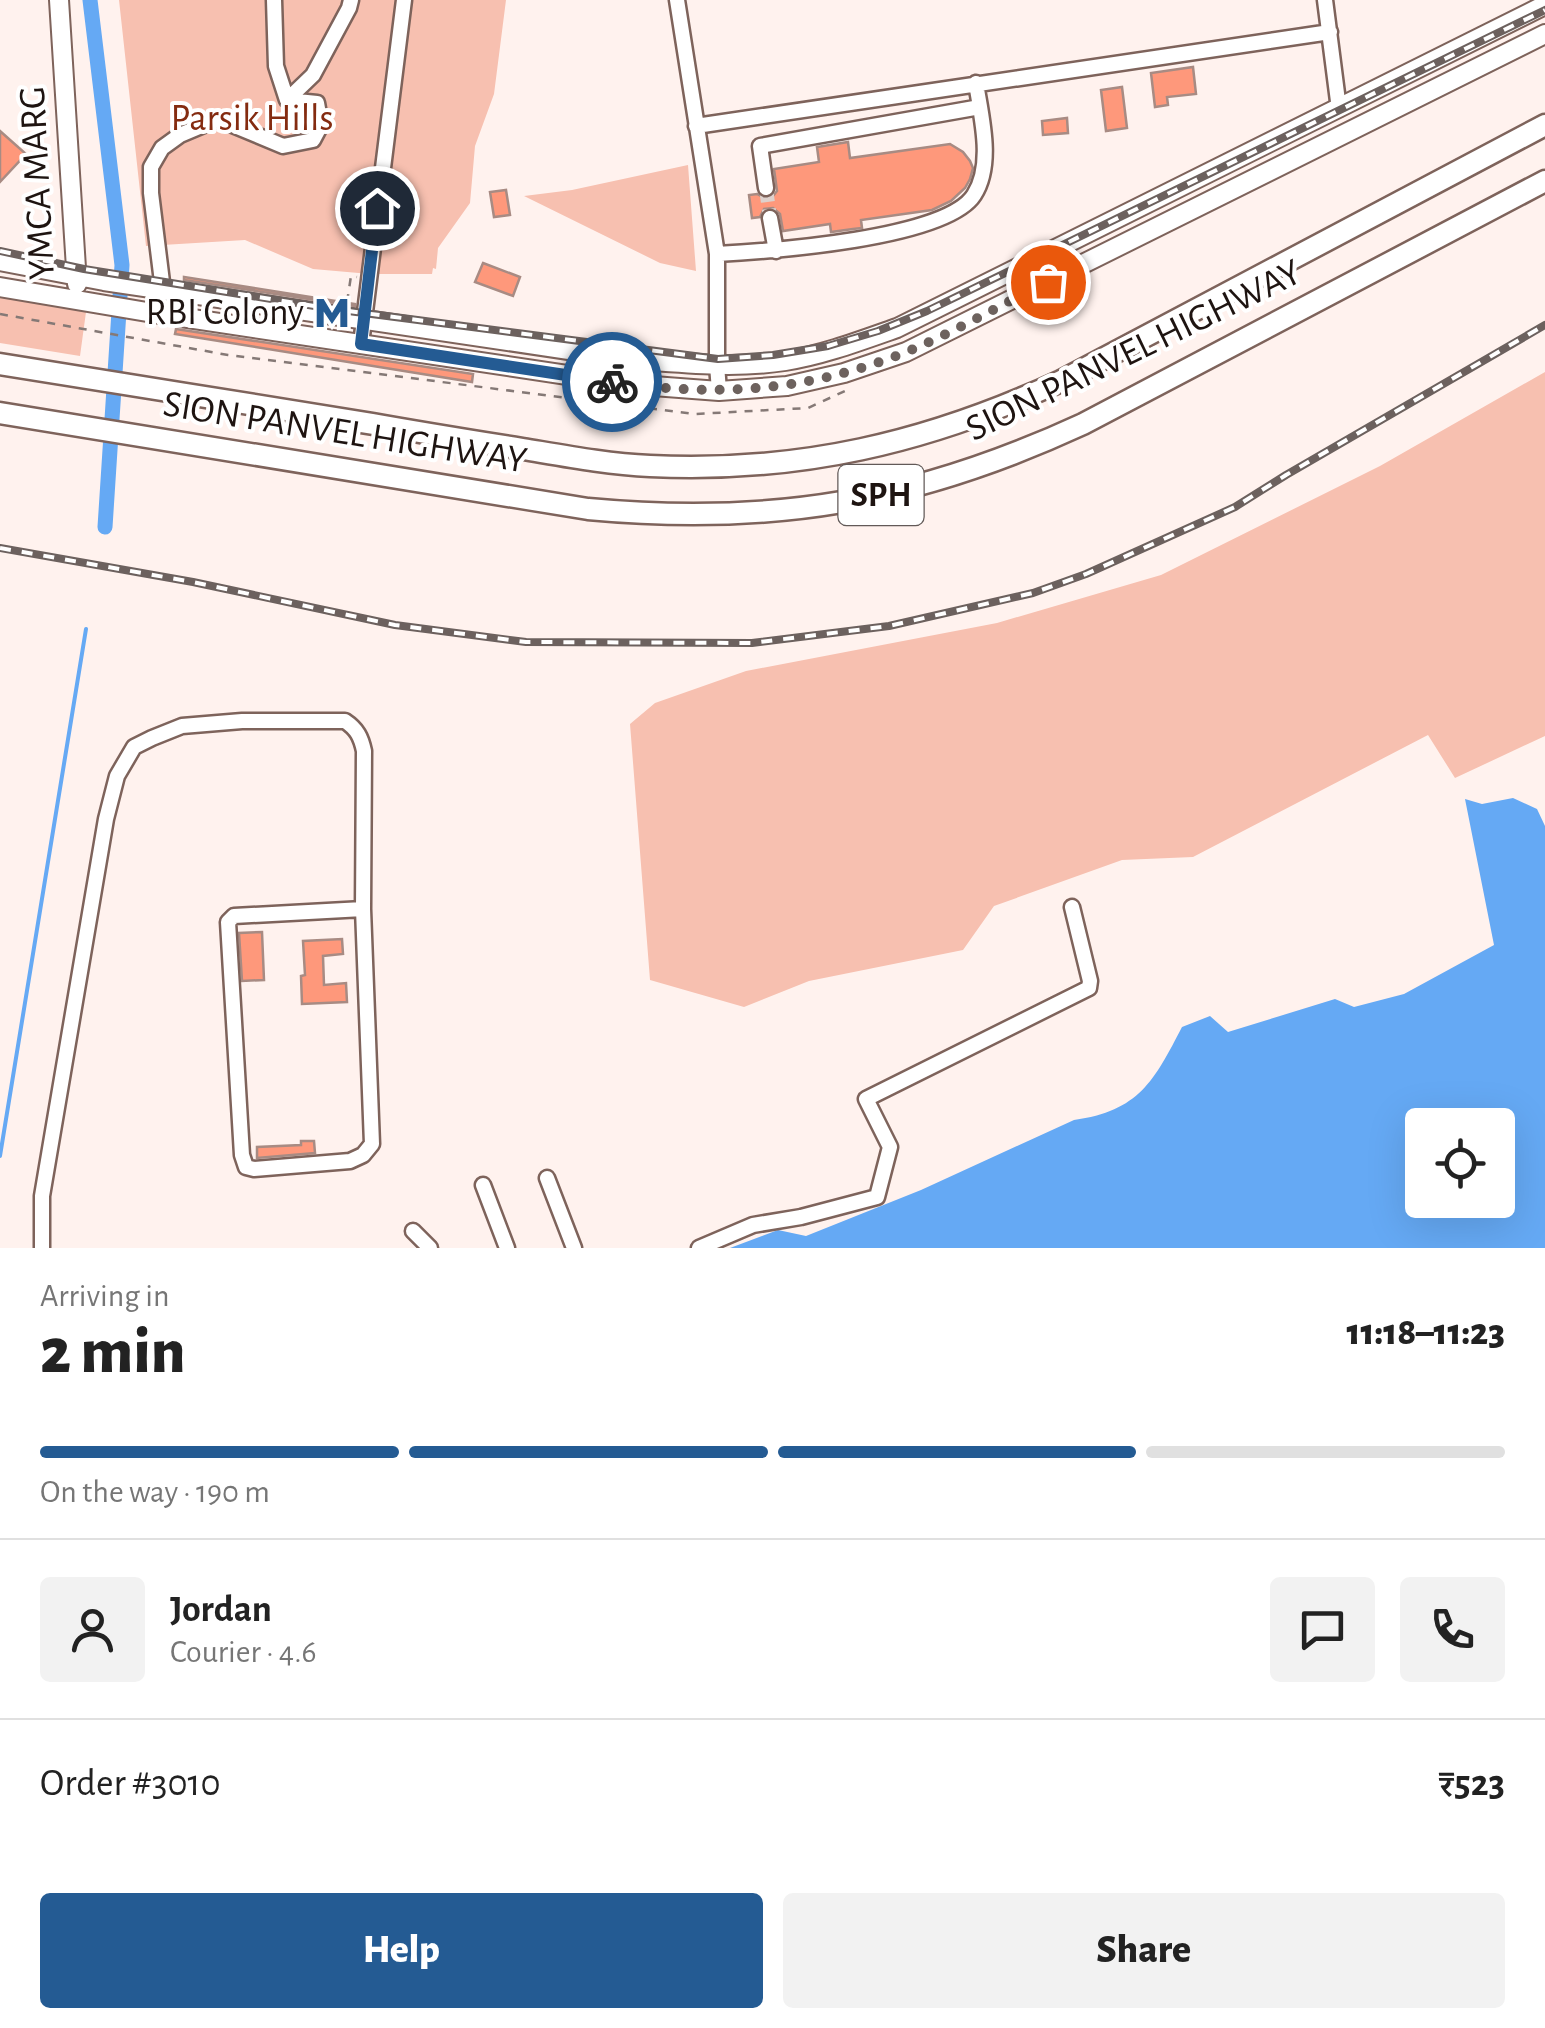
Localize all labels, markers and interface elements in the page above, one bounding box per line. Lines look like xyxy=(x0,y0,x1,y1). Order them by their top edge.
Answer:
street label: YMCA MARG xyxy=(14,85,62,281)
park label: Parsik Hills xyxy=(170,100,334,138)
pin xyxy=(335,166,420,251)
icon: home xyxy=(350,181,405,236)
pin xyxy=(1006,240,1091,325)
street label: SION PANVEL HIGHWAY xyxy=(960,253,1308,449)
icon: bag xyxy=(1021,255,1076,310)
place label: RBI Colony xyxy=(146,294,304,332)
metro station icon: RBI Colony xyxy=(313,294,351,332)
courier xyxy=(562,332,662,432)
icon: bike xyxy=(585,355,640,410)
street label: SION PANVEL HIGHWAY xyxy=(160,385,530,481)
road number: SPH xyxy=(838,465,924,525)
map controls xyxy=(1405,1108,1515,1218)
button: locate xyxy=(1405,1108,1515,1218)
text: Arriving in xyxy=(40,1280,169,1312)
text: 11:18–11:23 xyxy=(1347,1314,1505,1352)
text: 2 min xyxy=(40,1320,186,1385)
text: On the way · 190 m xyxy=(40,1476,270,1508)
button: person xyxy=(40,1577,145,1682)
button: chat xyxy=(1270,1577,1375,1682)
button: phone xyxy=(1400,1577,1505,1682)
text: Jordan xyxy=(170,1591,272,1629)
text: Courier · 4.6 xyxy=(170,1636,317,1668)
text: Order #3010 xyxy=(40,1765,221,1803)
text: ₹523 xyxy=(1438,1765,1505,1803)
button: Help xyxy=(40,1893,763,2008)
button: Share xyxy=(783,1893,1505,2008)

